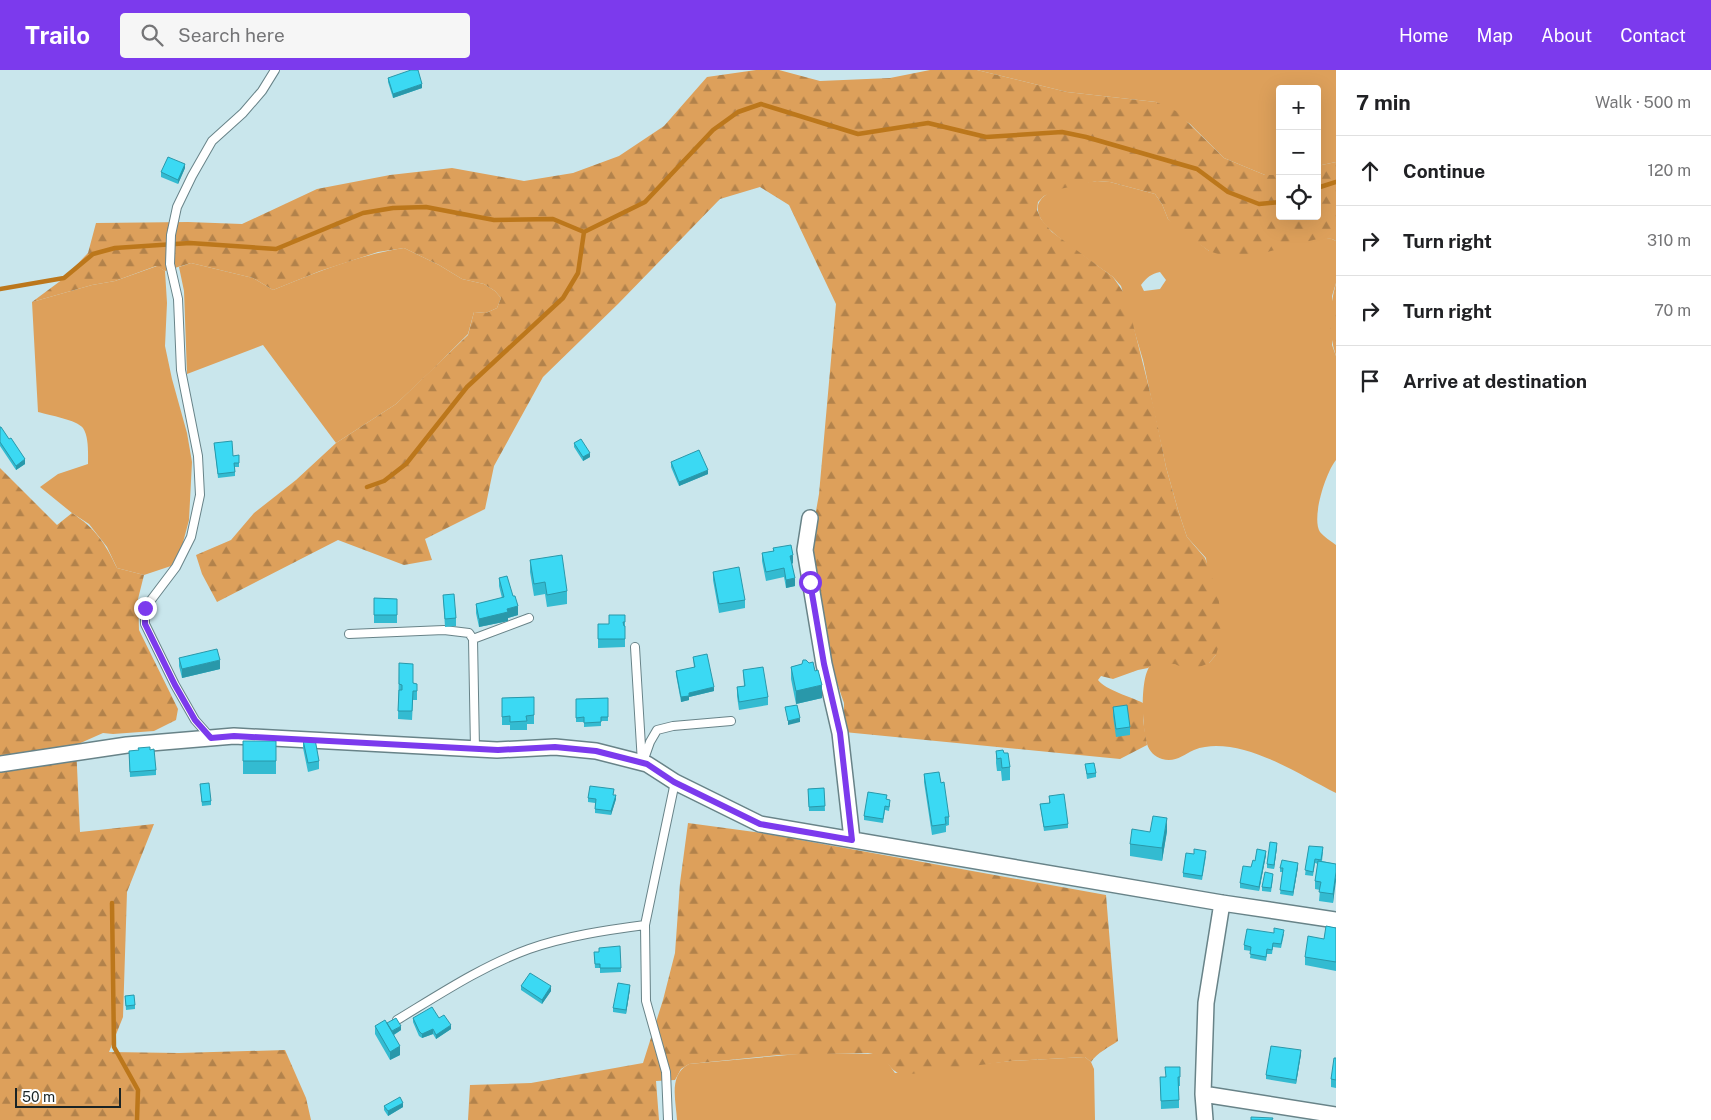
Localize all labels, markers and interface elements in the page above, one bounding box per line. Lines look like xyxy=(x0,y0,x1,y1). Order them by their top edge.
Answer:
search box xyxy=(120,13,470,58)
text: Trailo xyxy=(25,21,90,49)
icon: search xyxy=(138,21,166,49)
text: Search here xyxy=(178,24,285,46)
text: Home xyxy=(1399,25,1449,46)
text: Map xyxy=(1477,25,1513,46)
text: About xyxy=(1541,25,1592,46)
text: Contact xyxy=(1620,25,1686,46)
map controls xyxy=(1276,85,1321,220)
button: + xyxy=(1276,85,1321,130)
text: 7 min xyxy=(1356,90,1411,115)
text: Walk · 500 m xyxy=(1595,93,1691,112)
button: − xyxy=(1276,130,1321,175)
icon: ahead xyxy=(1356,157,1384,185)
text: Continue xyxy=(1403,160,1485,182)
text: 120 m xyxy=(1647,161,1691,180)
button: locate xyxy=(1276,175,1321,220)
icon: right xyxy=(1356,227,1384,255)
text: Turn right xyxy=(1403,230,1492,252)
text: 310 m xyxy=(1647,231,1691,250)
icon: right xyxy=(1356,297,1384,325)
text: Turn right xyxy=(1403,300,1492,322)
text: 70 m xyxy=(1654,301,1691,320)
icon: arrive xyxy=(1356,367,1384,395)
text: Arrive at destination xyxy=(1403,370,1587,392)
route start xyxy=(799,571,822,594)
route end xyxy=(134,597,157,620)
scale bar xyxy=(15,1085,121,1108)
text: 50 m xyxy=(22,1089,55,1105)

